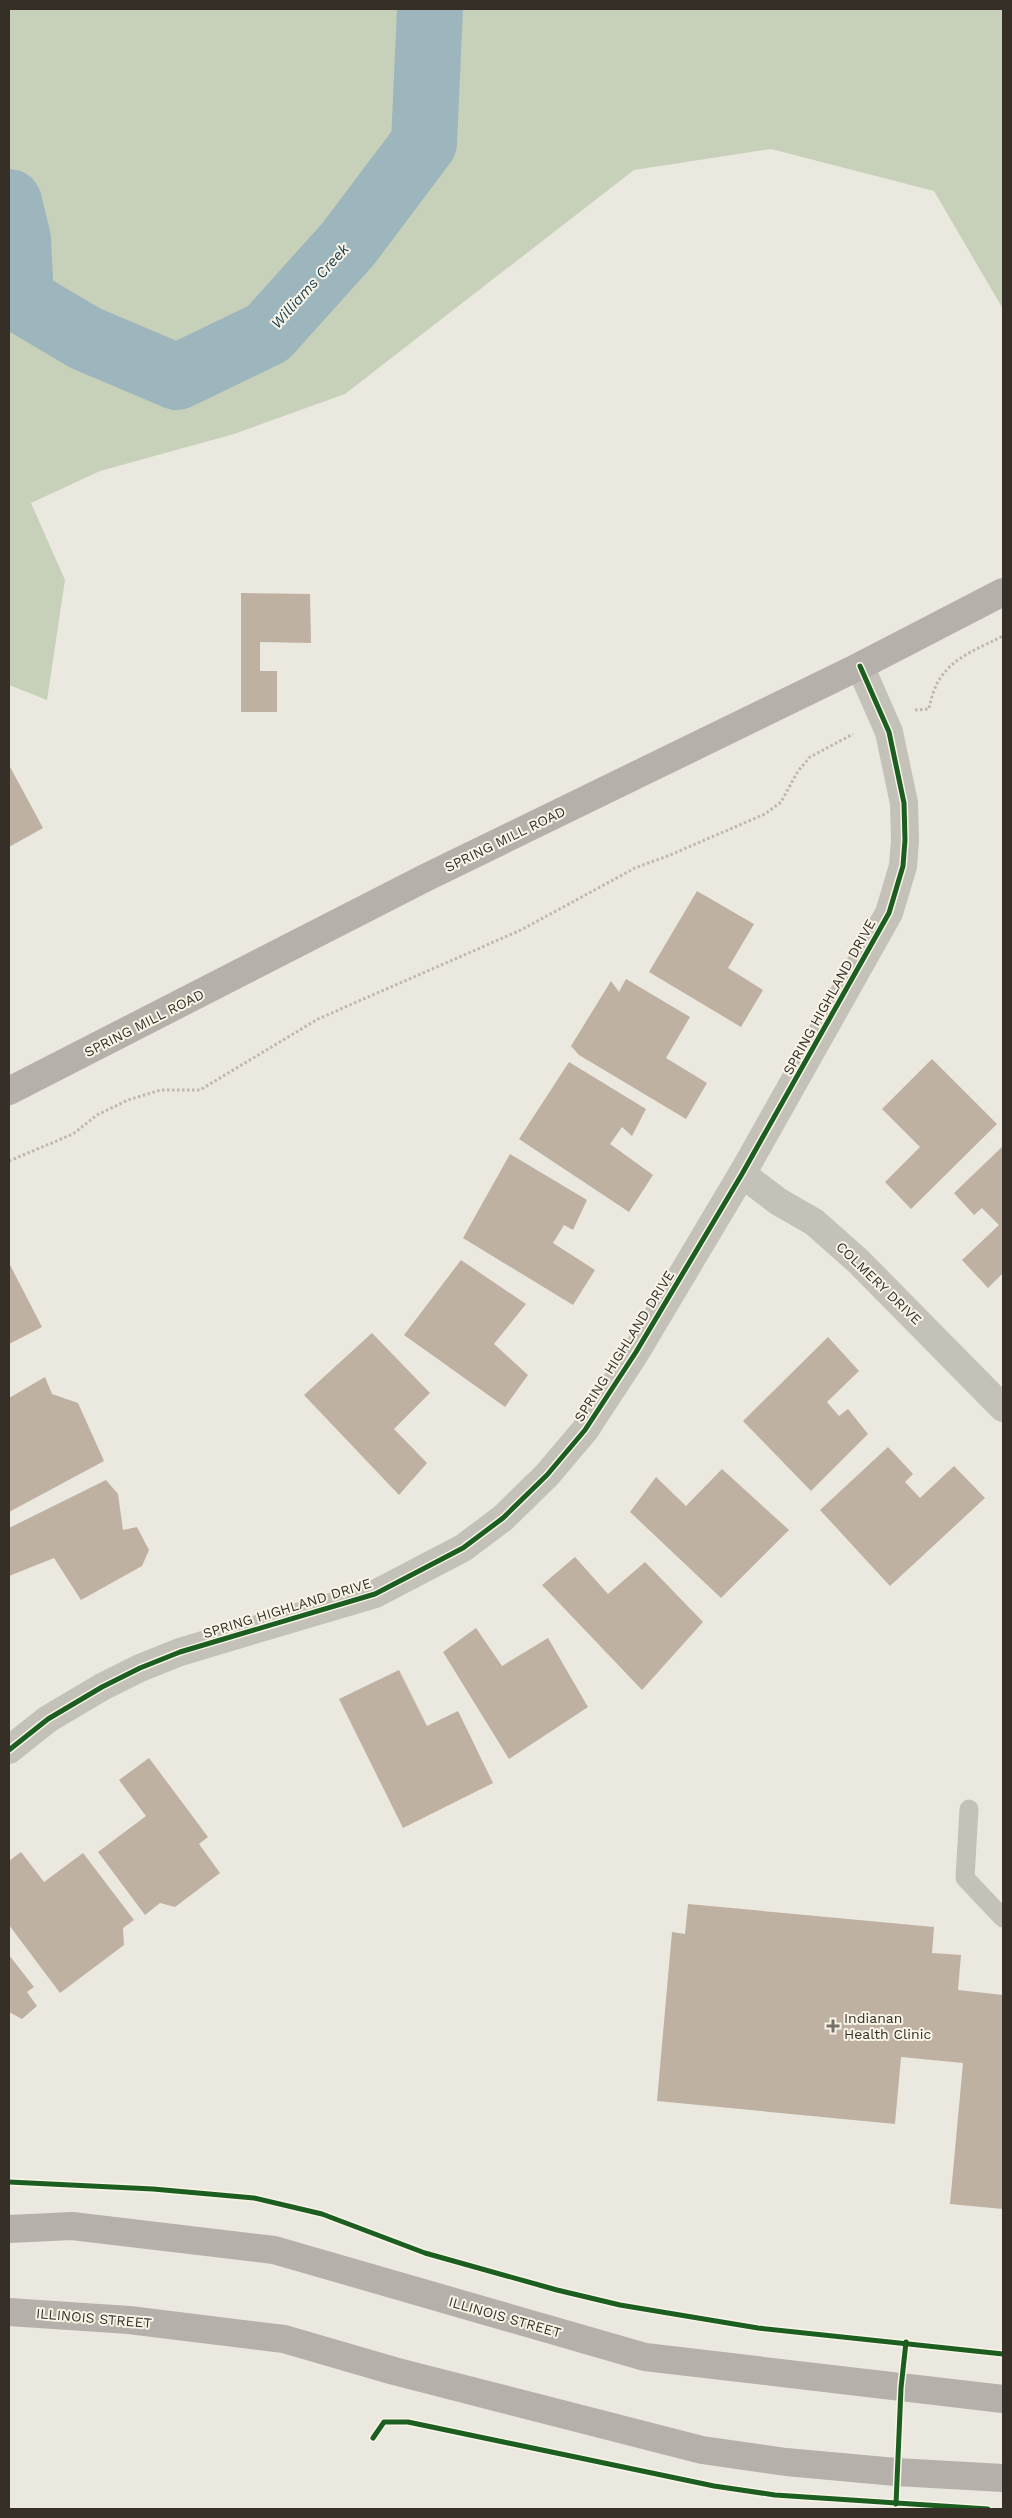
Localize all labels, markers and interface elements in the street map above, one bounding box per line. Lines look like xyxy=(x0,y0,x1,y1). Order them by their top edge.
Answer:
water label: Williams Creek xyxy=(267,239,353,332)
street label: SPRING MILL ROAD xyxy=(442,803,568,875)
street label: SPRING HIGHLAND DRIVE xyxy=(780,916,879,1078)
street label: SPRING MILL ROAD xyxy=(82,986,206,1060)
street label: COLMERY DRIVE xyxy=(833,1238,925,1328)
street label: SPRING HIGHLAND DRIVE xyxy=(571,1267,677,1425)
street label: SPRING HIGHLAND DRIVE xyxy=(201,1575,373,1641)
place label: Indianan Health Clinic xyxy=(844,2010,931,2042)
marker: Indianan Health Clinic xyxy=(826,2019,840,2033)
street label: ILLINOIS STREET xyxy=(447,2293,564,2341)
street label: ILLINOIS STREET xyxy=(35,2305,153,2331)

